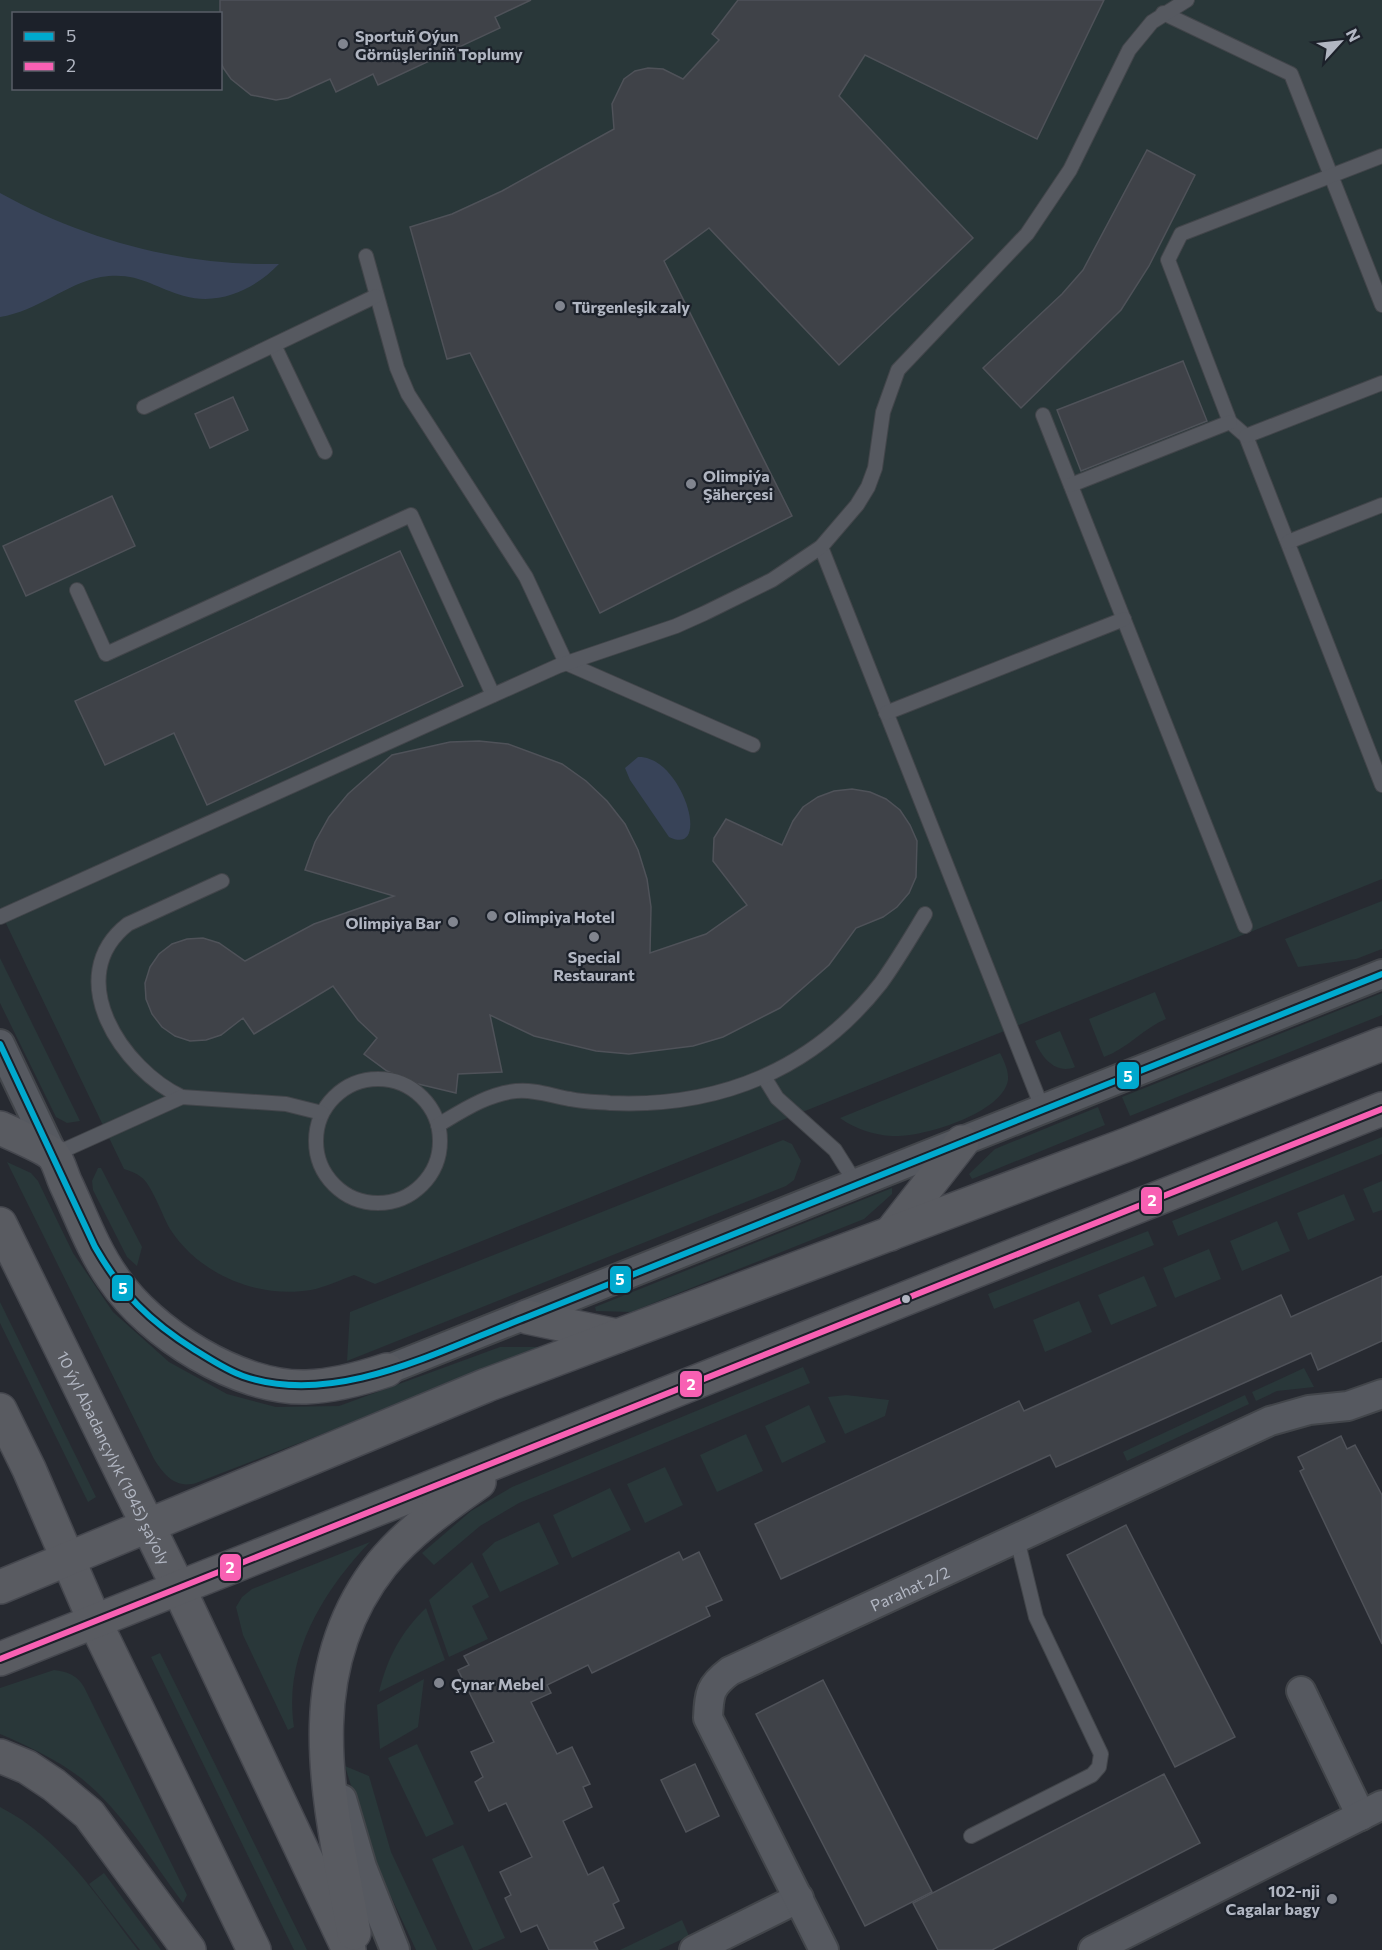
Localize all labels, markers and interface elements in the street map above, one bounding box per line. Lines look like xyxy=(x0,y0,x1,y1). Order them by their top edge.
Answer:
legend xyxy=(12,12,222,90)
north arrow xyxy=(1310,12,1370,72)
text: 5 xyxy=(66,24,76,46)
text: N xyxy=(1343,25,1365,45)
place label: Sportuň Oýun Görnüşleriniň Toplumy xyxy=(355,26,523,63)
marker: Sportuň Oýun Görnüşleriniň Toplumy xyxy=(336,37,350,51)
text: 2 xyxy=(66,54,76,76)
place label: Türgenleşik zaly xyxy=(572,297,690,316)
marker: Türgenleşik zaly xyxy=(553,299,567,313)
place label: Olimpiýa Şäherçesi xyxy=(703,466,773,503)
marker: Olimpiýa Şäherçesi xyxy=(684,477,698,491)
place label: Olimpiya Hotel xyxy=(504,907,615,926)
marker: Olimpiya Hotel xyxy=(485,909,499,923)
place label: Olimpiya Bar xyxy=(346,913,441,932)
marker: Olimpiya Bar xyxy=(446,915,460,929)
marker: Special Restaurant xyxy=(587,930,601,944)
place label: Special Restaurant xyxy=(553,947,635,984)
line badge: 5 xyxy=(1116,1061,1140,1090)
text: 5 xyxy=(1123,1066,1133,1085)
line badge: 2 xyxy=(1140,1186,1163,1215)
text: 2 xyxy=(1147,1190,1157,1209)
line badge: 5 xyxy=(609,1265,632,1294)
text: 5 xyxy=(615,1269,625,1288)
line badge: 5 xyxy=(111,1274,134,1302)
text: 5 xyxy=(118,1278,128,1297)
unlabelled marker xyxy=(900,1293,912,1305)
street label: 10 ýyl Abadançylyk (1945) şaýoly xyxy=(54,1347,175,1567)
line badge: 2 xyxy=(679,1370,703,1398)
text: 2 xyxy=(686,1374,696,1393)
line badge: 2 xyxy=(219,1553,242,1582)
text: 2 xyxy=(225,1557,235,1576)
street label: Parahat 2/2 xyxy=(867,1561,952,1614)
place label: Çynar Mebel xyxy=(451,1674,544,1693)
marker: Çynar Mebel xyxy=(432,1676,446,1690)
place label: 102-nji Cagalar bagy xyxy=(1226,1881,1320,1918)
marker: 102-nji Cagalar bagy xyxy=(1325,1892,1339,1906)

